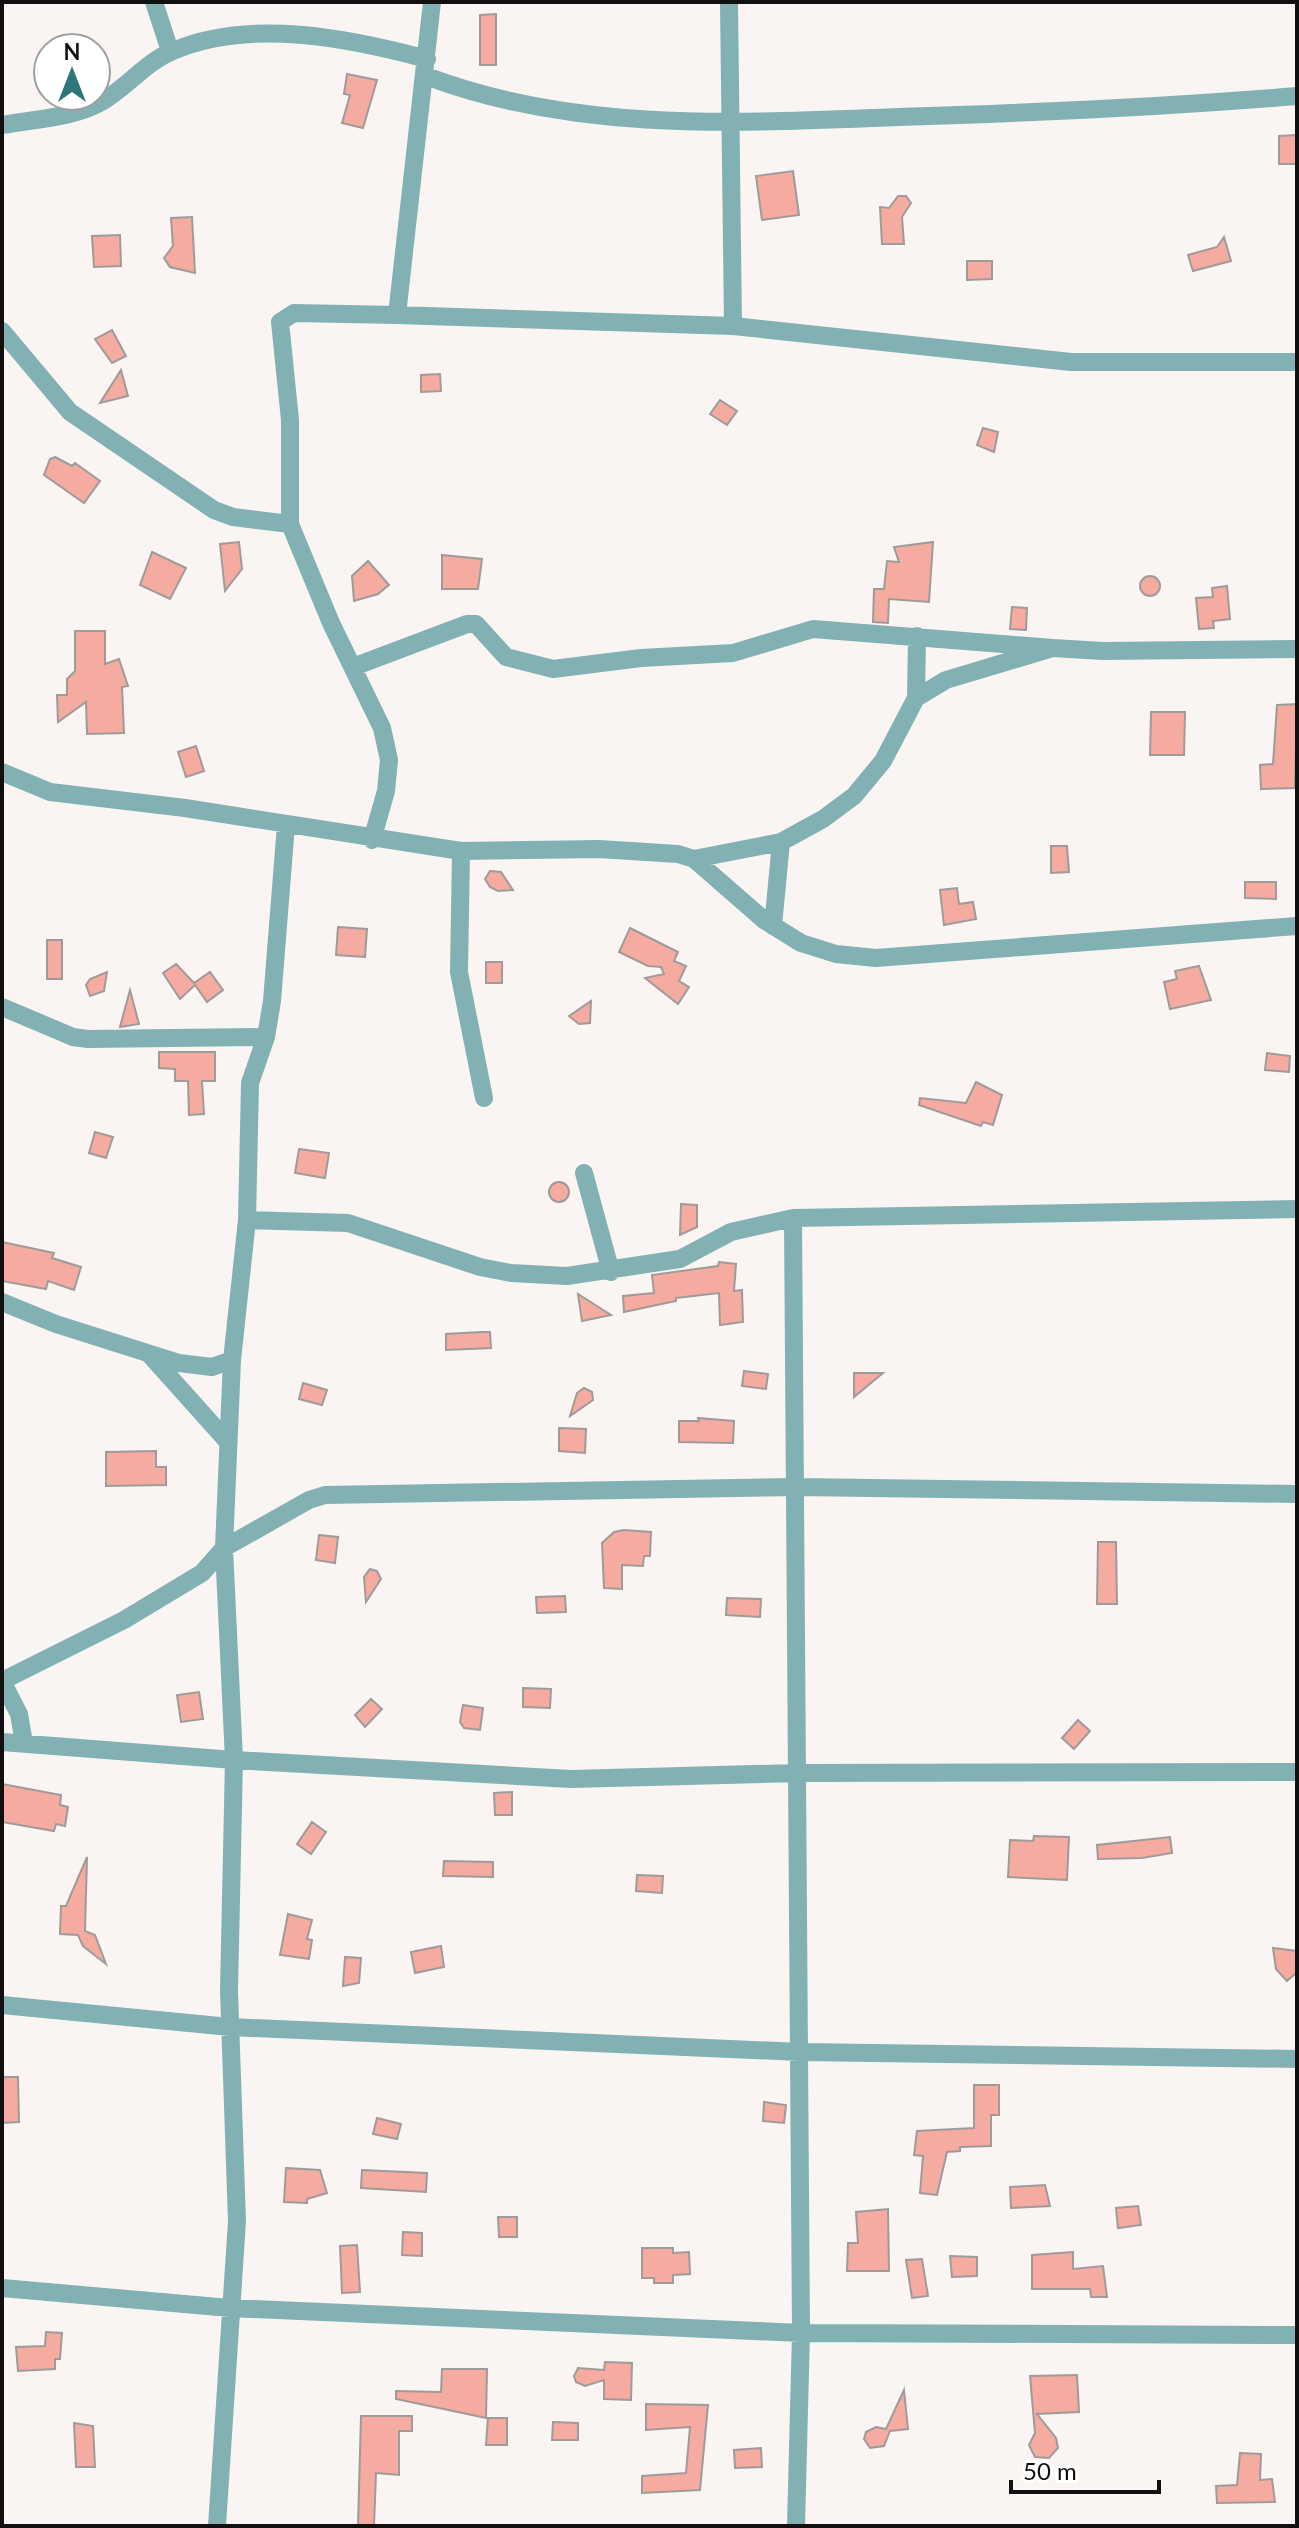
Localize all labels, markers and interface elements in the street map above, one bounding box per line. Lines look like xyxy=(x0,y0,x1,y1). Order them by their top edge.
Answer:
north arrow xyxy=(32,32,112,112)
text: N xyxy=(64,38,80,65)
scale bar xyxy=(1011,2444,1159,2494)
text: 50 m xyxy=(1023,2456,1077,2485)

